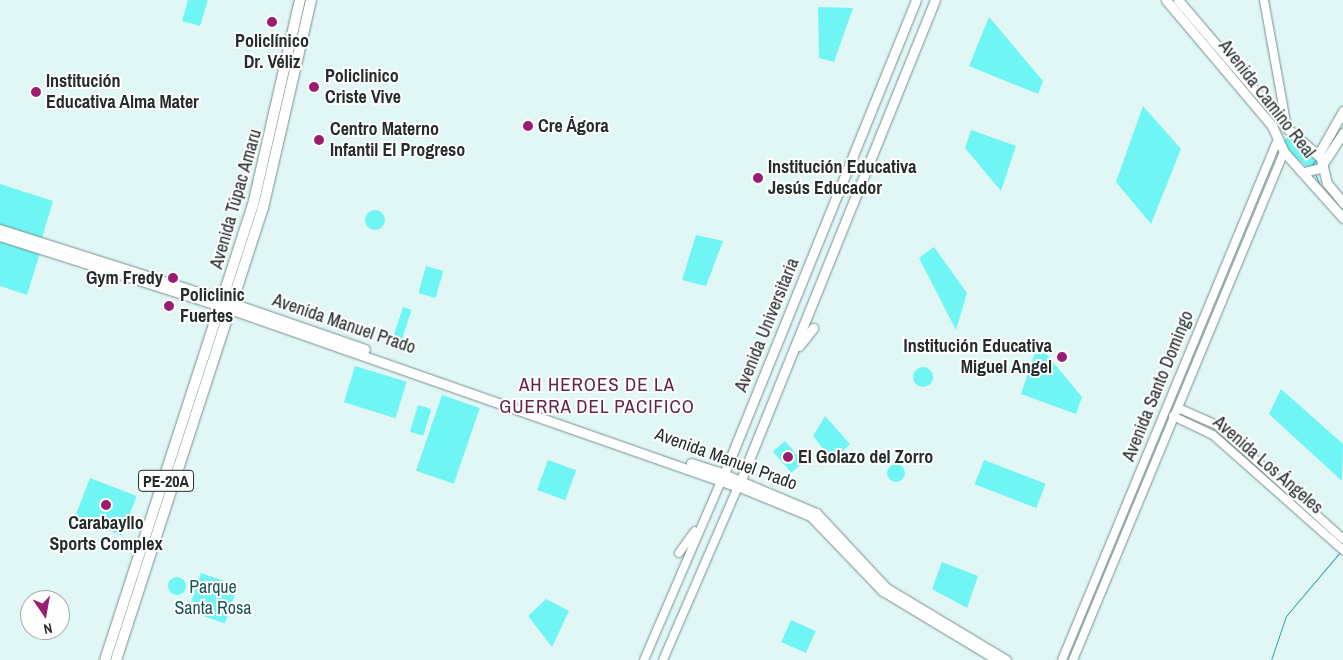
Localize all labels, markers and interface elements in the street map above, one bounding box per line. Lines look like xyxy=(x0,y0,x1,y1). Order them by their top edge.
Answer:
marker: Policlínico Dr. Véliz xyxy=(265,15,279,29)
place label: Policlínico Dr. Véliz xyxy=(235,31,309,74)
street label: Avenida Camino Real xyxy=(1214,36,1320,162)
place label: Policlinico Criste Vive xyxy=(325,66,401,108)
place label: Institución Educativa Alma Mater xyxy=(46,71,199,114)
marker: Policlinico Criste Vive xyxy=(307,80,321,94)
marker: Institución Educativa Alma Mater xyxy=(30,86,42,98)
place label: Cre Ágora xyxy=(538,115,609,137)
place label: Centro Materno Infantil El Progreso xyxy=(330,119,465,162)
marker: Cre Ágora xyxy=(522,120,534,132)
street label: Avenida Túpac Amaru xyxy=(206,126,266,272)
marker: Centro Materno Infantil El Progreso xyxy=(312,133,326,147)
place label: Institución Educativa Jesús Educador xyxy=(768,157,916,200)
marker: Institución Educativa Jesús Educador xyxy=(752,172,764,184)
street label: Avenida Universitaria xyxy=(730,255,804,395)
place label: Gym Fredy xyxy=(86,267,163,289)
marker: Gym Fredy xyxy=(167,272,179,284)
place label: Policlinic Fuertes xyxy=(180,285,245,328)
street label: Avenida Manuel Prado xyxy=(270,289,418,359)
marker: Policlinic Fuertes xyxy=(162,299,176,313)
street label: Avenida Santo Domingo xyxy=(1118,308,1198,464)
place label: Institución Educativa Miguel Angel xyxy=(904,336,1052,378)
marker: Institución Educativa Miguel Angel xyxy=(1056,351,1068,363)
district label: AH HEROES DE LA GUERRA DEL PACIFICO xyxy=(496,374,698,418)
street label: Avenida Los Ángeles xyxy=(1208,411,1328,519)
street label: Avenida Manuel Prado xyxy=(652,423,800,495)
place label: El Golazo del Zorro xyxy=(798,446,933,468)
marker: El Golazo del Zorro xyxy=(782,451,794,463)
road number: PE-20A xyxy=(137,468,195,494)
marker: Carabayllo Sports Complex xyxy=(100,499,112,511)
place label: Carabayllo Sports Complex xyxy=(49,513,163,556)
park label: Parque Santa Rosa xyxy=(174,577,252,620)
north arrow xyxy=(20,590,70,640)
text: N xyxy=(42,619,54,638)

